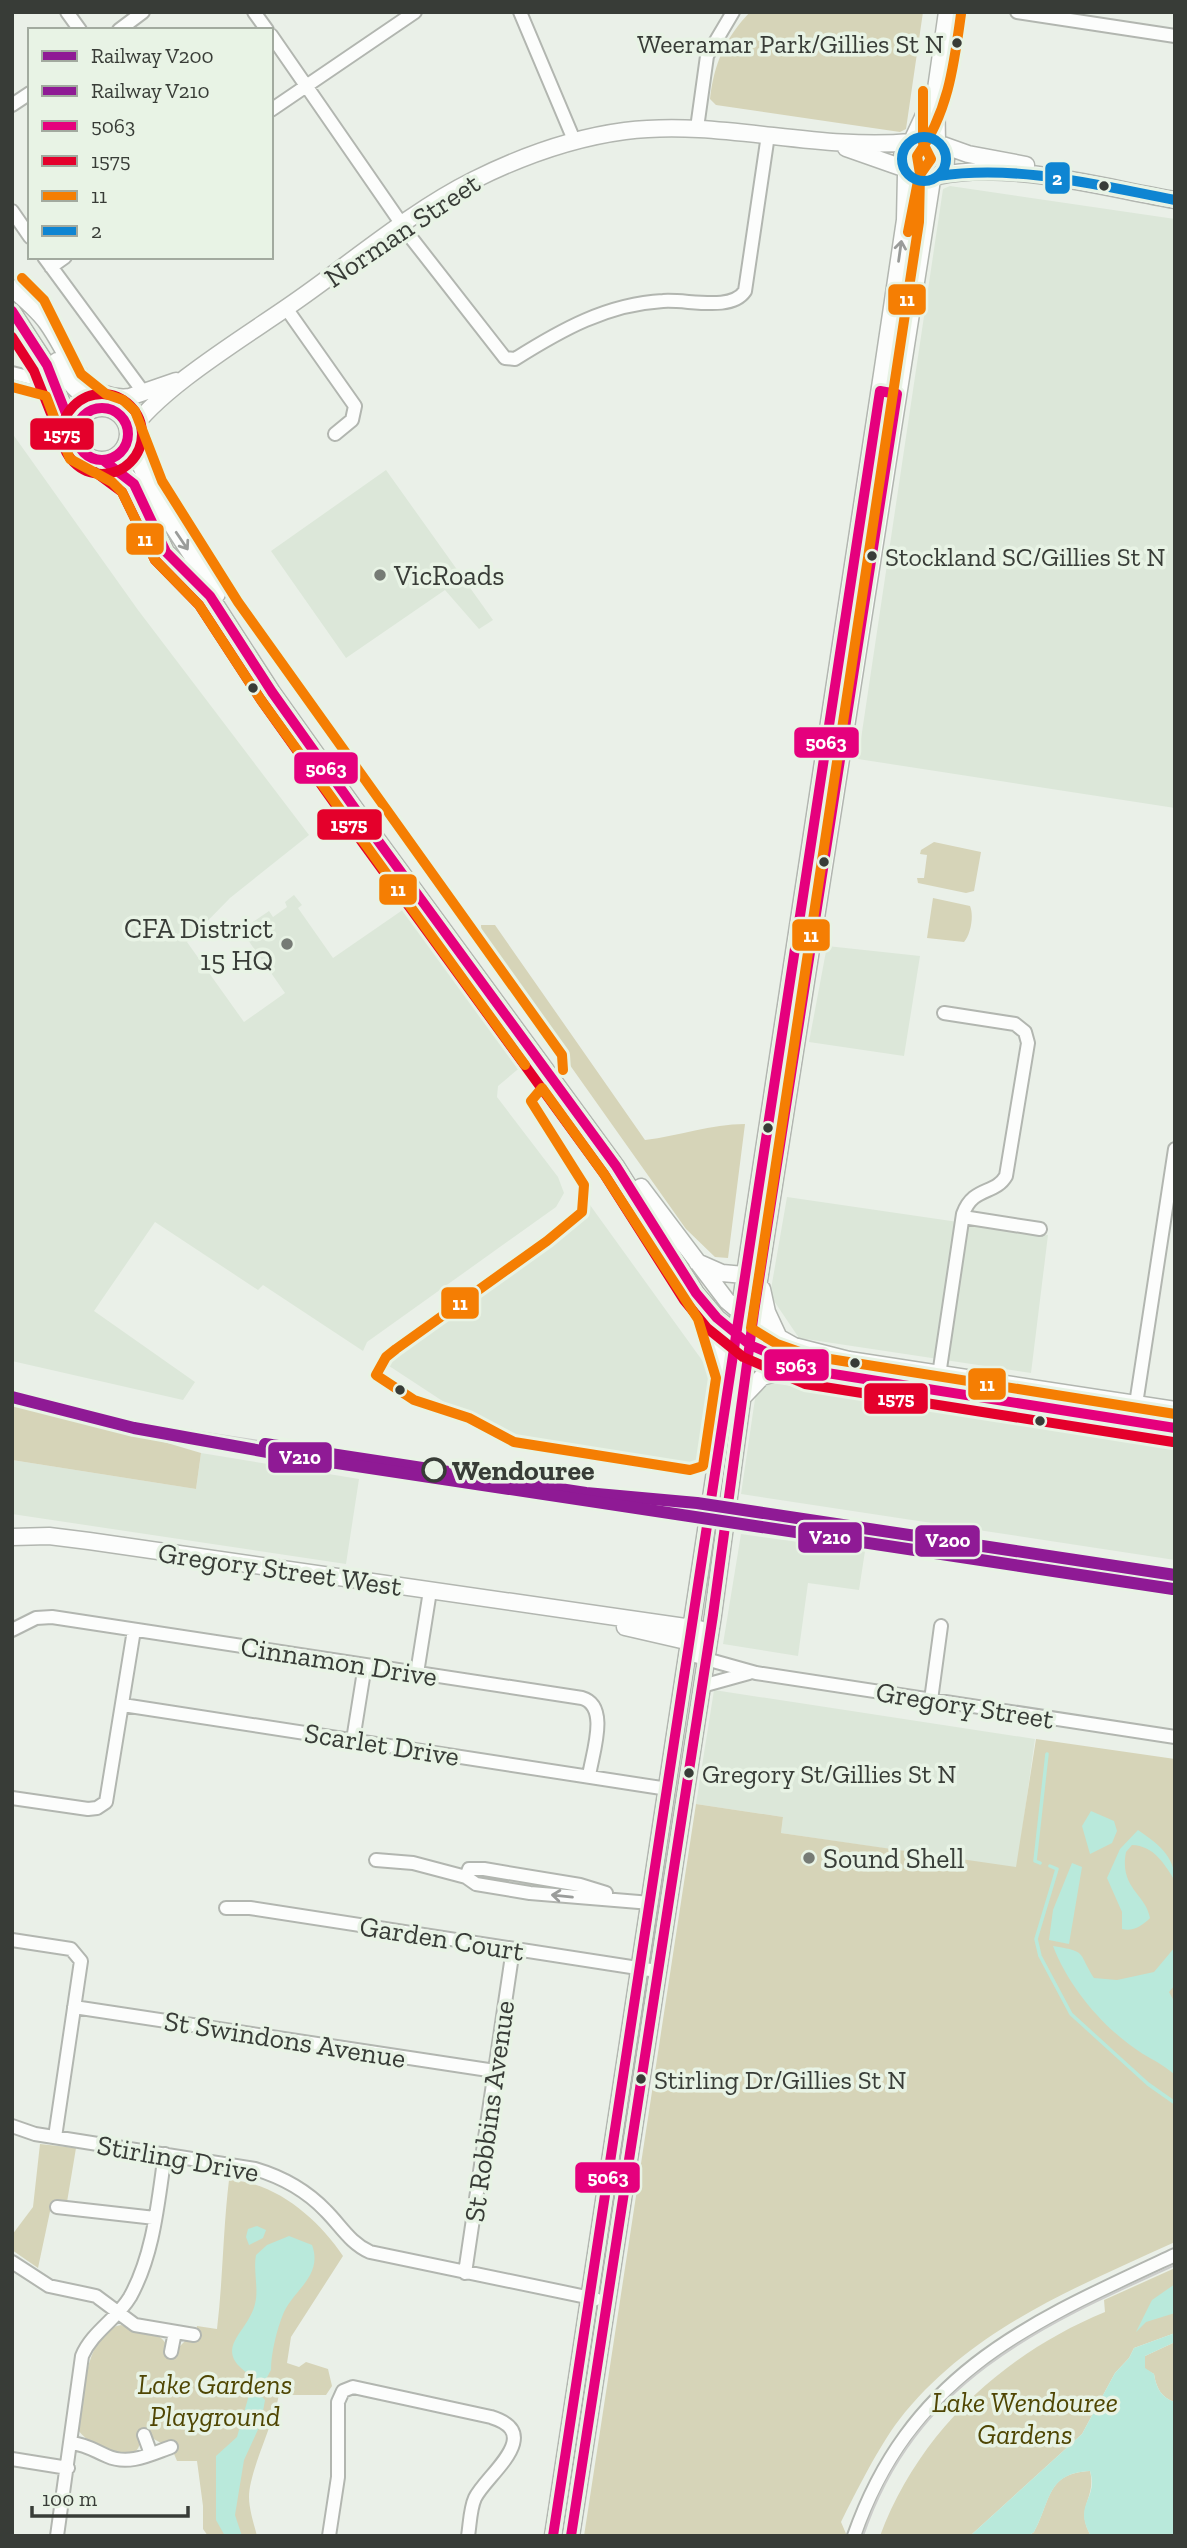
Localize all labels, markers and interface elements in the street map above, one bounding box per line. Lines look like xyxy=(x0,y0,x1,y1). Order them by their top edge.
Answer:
legend xyxy=(28,28,273,259)
place label: Weeramar Park/Gillies St N xyxy=(637,28,944,60)
marker: Weeramar Park/Gillies St N xyxy=(950,36,964,50)
text: Railway V200 xyxy=(91,43,214,68)
text: Railway V210 xyxy=(91,78,210,103)
text: 5063 xyxy=(91,113,135,138)
text: 1575 xyxy=(91,148,130,173)
line badge: 2 xyxy=(1044,161,1071,195)
street label: Norman Street xyxy=(318,166,487,294)
text: 2 xyxy=(1052,167,1062,190)
unlabelled marker xyxy=(1097,179,1111,193)
text: 11 xyxy=(91,183,107,208)
text: 2 xyxy=(91,218,102,243)
one-way arrow xyxy=(894,240,907,263)
line badge: 11 xyxy=(887,283,927,316)
text: 11 xyxy=(899,288,915,311)
line badge: 1575 xyxy=(29,417,95,451)
text: 1575 xyxy=(44,423,81,446)
line badge: 11 xyxy=(125,522,165,556)
text: 11 xyxy=(137,528,153,551)
one-way arrow xyxy=(175,531,189,550)
place label: Stockland SC/Gillies St N xyxy=(885,541,1165,573)
marker: Stockland SC/Gillies St N xyxy=(865,549,879,563)
place label: VicRoads xyxy=(393,559,504,592)
marker: VicRoads xyxy=(372,567,388,583)
unlabelled marker xyxy=(246,681,260,695)
line badge: 5063 xyxy=(793,726,860,759)
text: 5063 xyxy=(805,731,847,754)
line badge: 5063 xyxy=(293,751,359,785)
text: 5063 xyxy=(305,757,347,780)
line badge: 1575 xyxy=(316,808,383,841)
text: 1575 xyxy=(331,813,368,836)
unlabelled marker xyxy=(817,855,831,869)
line badge: 11 xyxy=(378,873,418,906)
text: 11 xyxy=(390,878,406,901)
place label: CFA District 15 HQ xyxy=(124,912,274,977)
line badge: 11 xyxy=(791,918,831,952)
text: 11 xyxy=(803,924,819,947)
marker: CFA District 15 HQ xyxy=(279,936,295,952)
unlabelled marker xyxy=(761,1121,775,1135)
line badge: 11 xyxy=(440,1286,480,1320)
text: 11 xyxy=(452,1292,468,1315)
line badge: 5063 xyxy=(763,1348,830,1382)
text: 5063 xyxy=(775,1354,817,1377)
unlabelled marker xyxy=(848,1356,862,1370)
line badge: 11 xyxy=(967,1367,1007,1401)
text: 11 xyxy=(979,1373,995,1396)
line badge: 1575 xyxy=(863,1382,929,1415)
unlabelled marker xyxy=(393,1383,407,1397)
text: 1575 xyxy=(878,1387,915,1410)
unlabelled marker xyxy=(1033,1414,1047,1428)
line badge: V210 xyxy=(267,1441,333,1474)
text: V210 xyxy=(279,1446,321,1469)
place label: Wendouree xyxy=(452,1454,595,1487)
marker: Wendouree xyxy=(422,1458,446,1482)
line badge: V210 xyxy=(797,1521,863,1554)
line badge: V200 xyxy=(914,1524,981,1558)
text: V210 xyxy=(809,1526,851,1549)
text: V200 xyxy=(925,1529,971,1552)
street label: Gregory Street West xyxy=(156,1536,404,1603)
street label: Cinnamon Drive xyxy=(238,1630,439,1693)
street label: Gregory Street xyxy=(874,1675,1057,1736)
street label: Scarlet Drive xyxy=(302,1716,462,1773)
place label: Gregory St/Gillies St N xyxy=(702,1758,957,1790)
marker: Gregory St/Gillies St N xyxy=(682,1766,696,1780)
place label: Sound Shell xyxy=(823,1842,964,1875)
marker: Sound Shell xyxy=(801,1850,817,1866)
one-way arrow xyxy=(551,1889,574,1902)
street label: Garden Court xyxy=(357,1909,527,1968)
street label: St Robbins Avenue xyxy=(458,1998,521,2224)
street label: St Swindons Avenue xyxy=(162,2004,408,2075)
place label: Stirling Dr/Gillies St N xyxy=(654,2064,906,2096)
marker: Stirling Dr/Gillies St N xyxy=(634,2072,648,2086)
street label: Stirling Drive xyxy=(94,2128,261,2189)
line badge: 5063 xyxy=(574,2161,641,2194)
text: 5063 xyxy=(587,2166,629,2189)
park label: Lake Gardens Playground xyxy=(138,2368,292,2433)
park label: Lake Wendouree Gardens xyxy=(932,2386,1118,2451)
scale bar xyxy=(32,2474,187,2518)
text: 100 m xyxy=(42,2486,97,2511)

